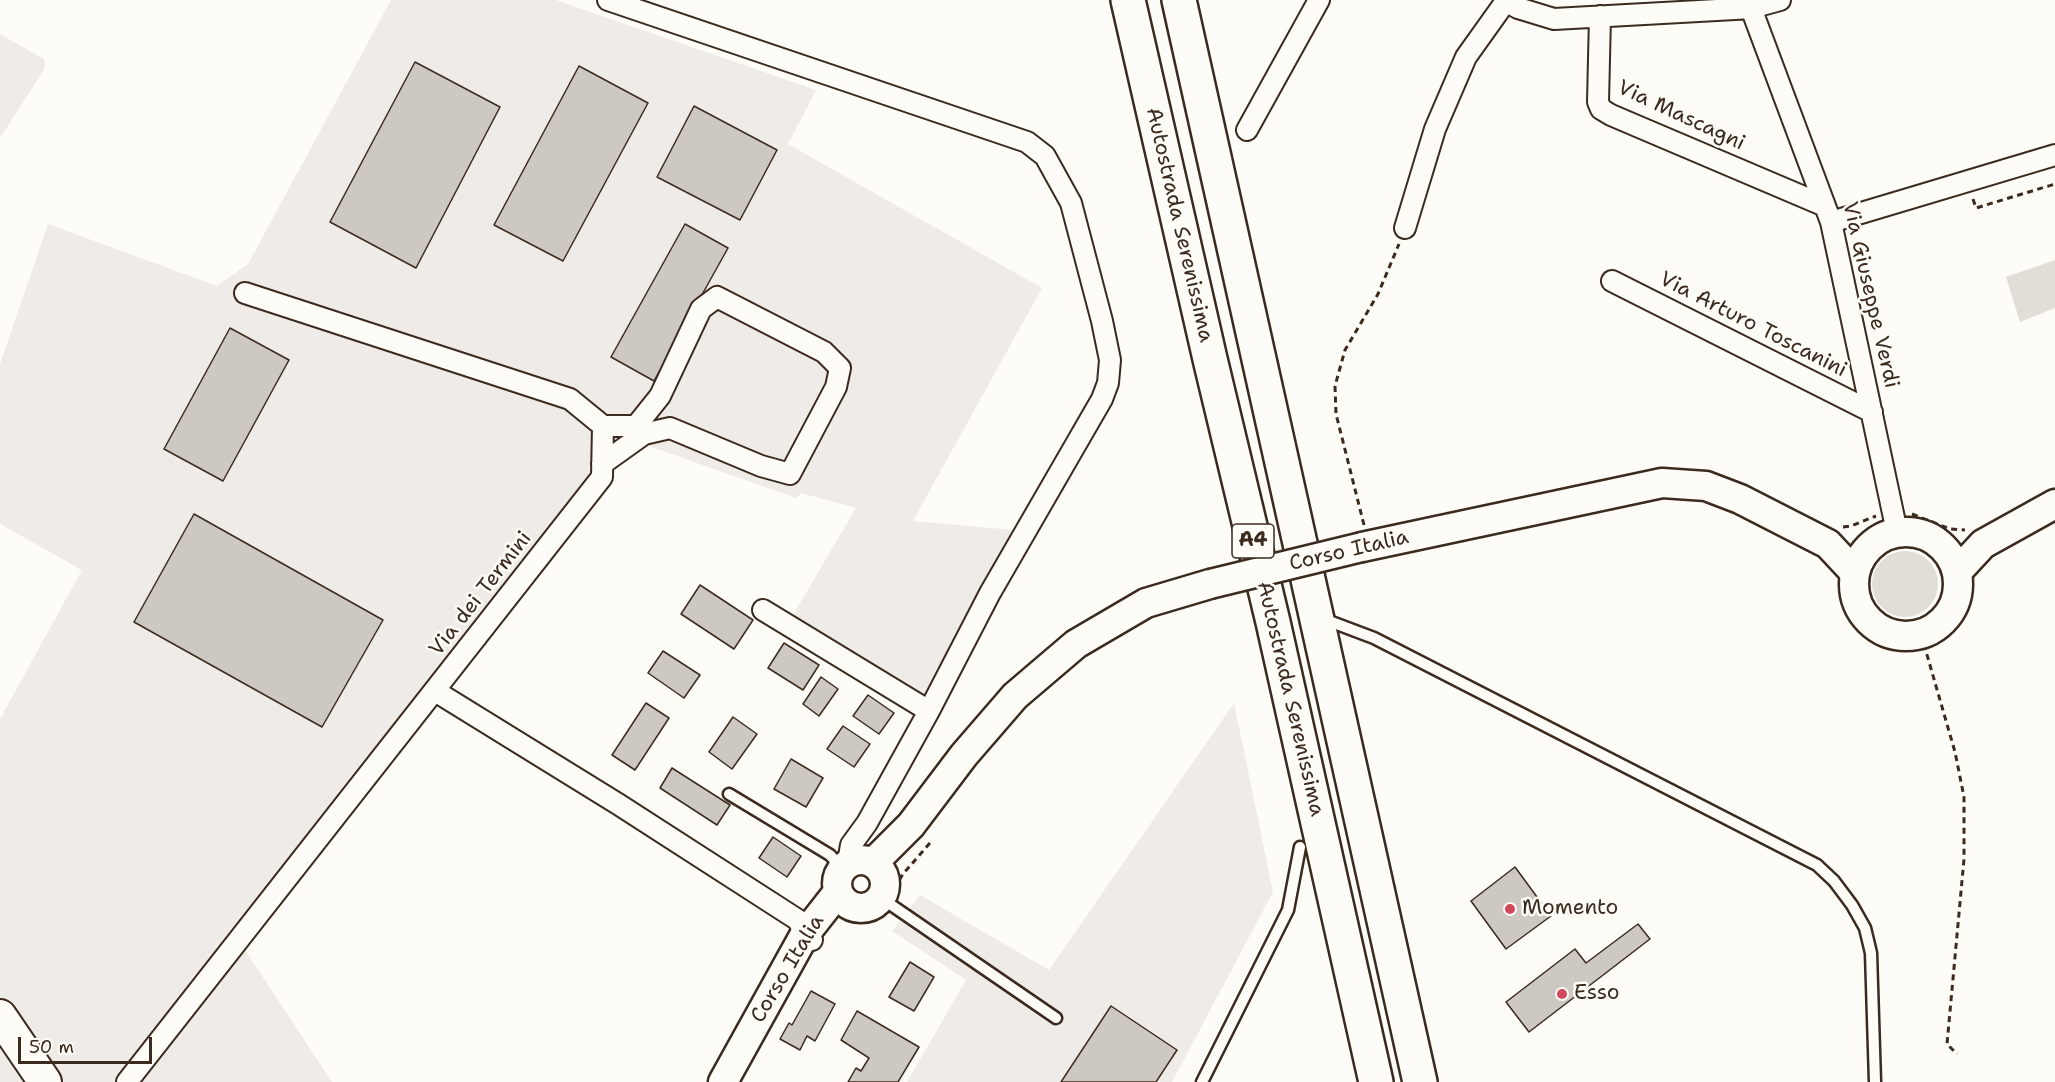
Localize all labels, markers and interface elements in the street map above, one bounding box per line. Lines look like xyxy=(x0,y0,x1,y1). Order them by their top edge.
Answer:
street label: Via Mascagni xyxy=(1613,75,1749,157)
street label: Autostrada Serenissima xyxy=(1140,105,1218,345)
street label: Via Giuseppe Verdi xyxy=(1836,199,1904,391)
street label: Via Arturo Toscanini xyxy=(1655,267,1851,383)
road number: A4 xyxy=(1232,524,1274,558)
street label: Corso Italia xyxy=(1287,525,1411,577)
street label: Via dei Termini xyxy=(425,527,537,661)
street label: Autostrada Serenissima xyxy=(1251,579,1329,819)
place label: Momento xyxy=(1522,896,1618,922)
marker: Momento xyxy=(1503,902,1517,916)
street label: Corso Italia xyxy=(746,910,830,1028)
place label: Esso xyxy=(1574,981,1619,1007)
marker: Esso xyxy=(1555,987,1569,1001)
scale bar xyxy=(21,1025,154,1063)
text: 50 m xyxy=(29,1035,74,1059)

